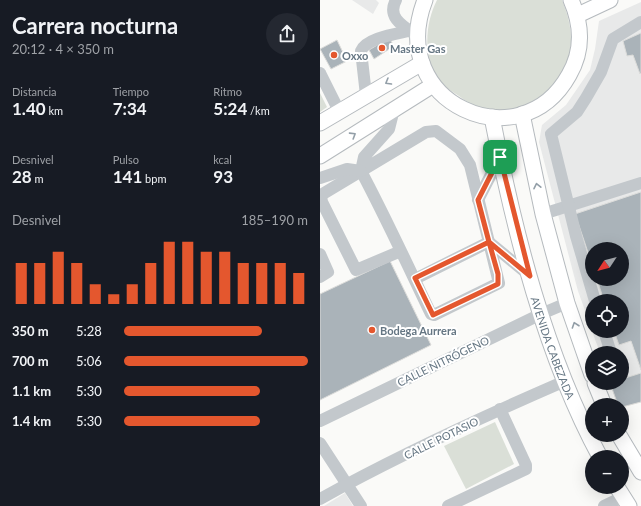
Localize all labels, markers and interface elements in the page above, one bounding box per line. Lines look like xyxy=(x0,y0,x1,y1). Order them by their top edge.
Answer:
text: Carrera nocturna xyxy=(12,12,178,39)
button: share xyxy=(266,13,308,55)
text: 20:12 · 4 × 350 m xyxy=(12,41,114,57)
place label: Master Gas xyxy=(390,42,446,55)
marker: Master Gas xyxy=(377,43,387,53)
place label: Oxxo xyxy=(342,49,368,62)
marker: Oxxo xyxy=(329,50,339,60)
one-way arrow xyxy=(385,78,392,85)
text: Distancia xyxy=(12,85,57,98)
text: Tiempo xyxy=(113,85,149,98)
text: Ritmo xyxy=(213,85,242,98)
text: 1.40 xyxy=(12,98,46,119)
text: 7:34 xyxy=(113,98,147,119)
text: 5:24 xyxy=(213,98,247,119)
text: km xyxy=(46,104,63,117)
text: /km xyxy=(247,104,270,117)
one-way arrow xyxy=(349,132,356,139)
pin xyxy=(483,140,517,174)
icon: arrive xyxy=(489,146,511,168)
text: Desnivel xyxy=(12,153,54,166)
text: Pulso xyxy=(113,153,139,166)
text: kcal xyxy=(213,153,232,166)
text: 28 xyxy=(12,166,32,187)
text: 141 xyxy=(113,166,142,187)
text: 93 xyxy=(213,166,233,187)
text: m xyxy=(32,172,44,185)
text: bpm xyxy=(142,172,166,185)
one-way arrow xyxy=(534,183,542,189)
text: Desnivel xyxy=(12,212,61,228)
text: 185–190 m xyxy=(241,212,308,228)
north arrow xyxy=(585,242,629,286)
map controls xyxy=(585,242,629,494)
button: locate xyxy=(585,294,629,338)
street label: AVENIDA CABEZADA xyxy=(529,295,578,402)
one-way arrow xyxy=(571,321,579,328)
text: 350 m xyxy=(12,323,49,339)
text: 5:28 xyxy=(76,323,102,339)
place label: Bodega Aurrera xyxy=(380,324,457,337)
marker: Bodega Aurrera xyxy=(367,325,377,335)
street label: CALLE NITRÓGENO xyxy=(395,333,491,389)
button: layers xyxy=(585,346,629,390)
text: 700 m xyxy=(12,353,49,369)
text: 5:06 xyxy=(76,353,102,369)
text: 1.1 km xyxy=(12,383,51,399)
text: 5:30 xyxy=(76,383,102,399)
button: + xyxy=(585,398,629,442)
text: 1.4 km xyxy=(12,413,51,429)
text: 5:30 xyxy=(76,413,102,429)
street label: CALLE POTASIO xyxy=(402,414,481,462)
button: − xyxy=(585,450,629,494)

